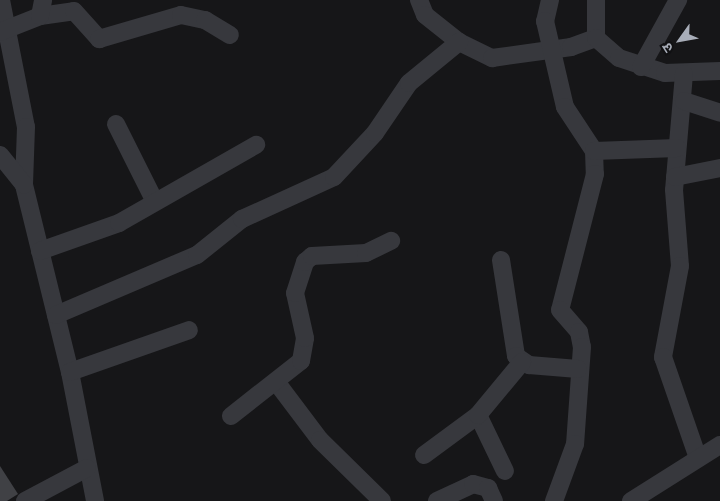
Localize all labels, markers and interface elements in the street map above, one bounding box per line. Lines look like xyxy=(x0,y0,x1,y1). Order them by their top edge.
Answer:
north arrow xyxy=(655,15,705,65)
text: उ xyxy=(657,40,676,56)

